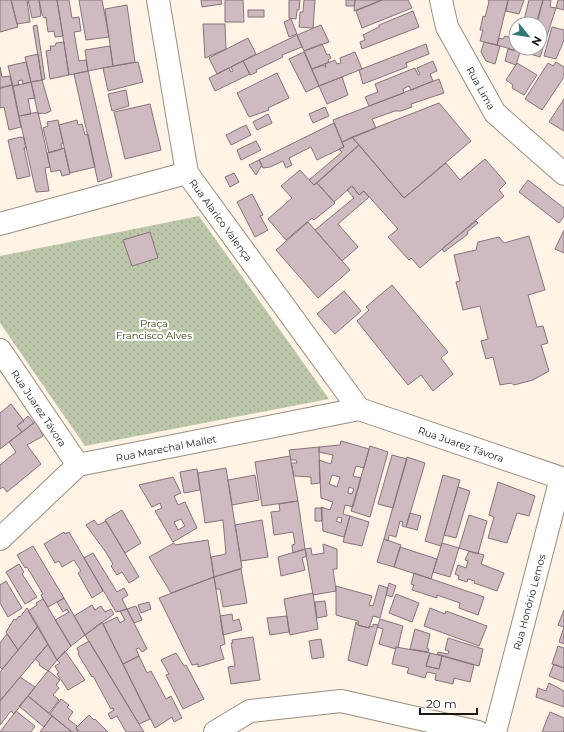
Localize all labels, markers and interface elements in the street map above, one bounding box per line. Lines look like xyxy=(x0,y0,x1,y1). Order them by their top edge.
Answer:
north arrow xyxy=(508,16,548,56)
text: N xyxy=(528,34,545,48)
street label: Rua Lima xyxy=(463,64,498,112)
street label: Rua Alarico Valença xyxy=(186,177,255,264)
park label: Praça Francisco Alves xyxy=(116,317,192,342)
street label: Rua Juarez Távora xyxy=(8,367,69,449)
street label: Rua Juarez Távora xyxy=(416,424,506,465)
street label: Rua Marechal Mallet xyxy=(115,432,218,465)
street label: Rua Honório Lemos xyxy=(510,553,549,652)
scale bar xyxy=(420,690,477,716)
text: 20 m xyxy=(426,696,457,711)

